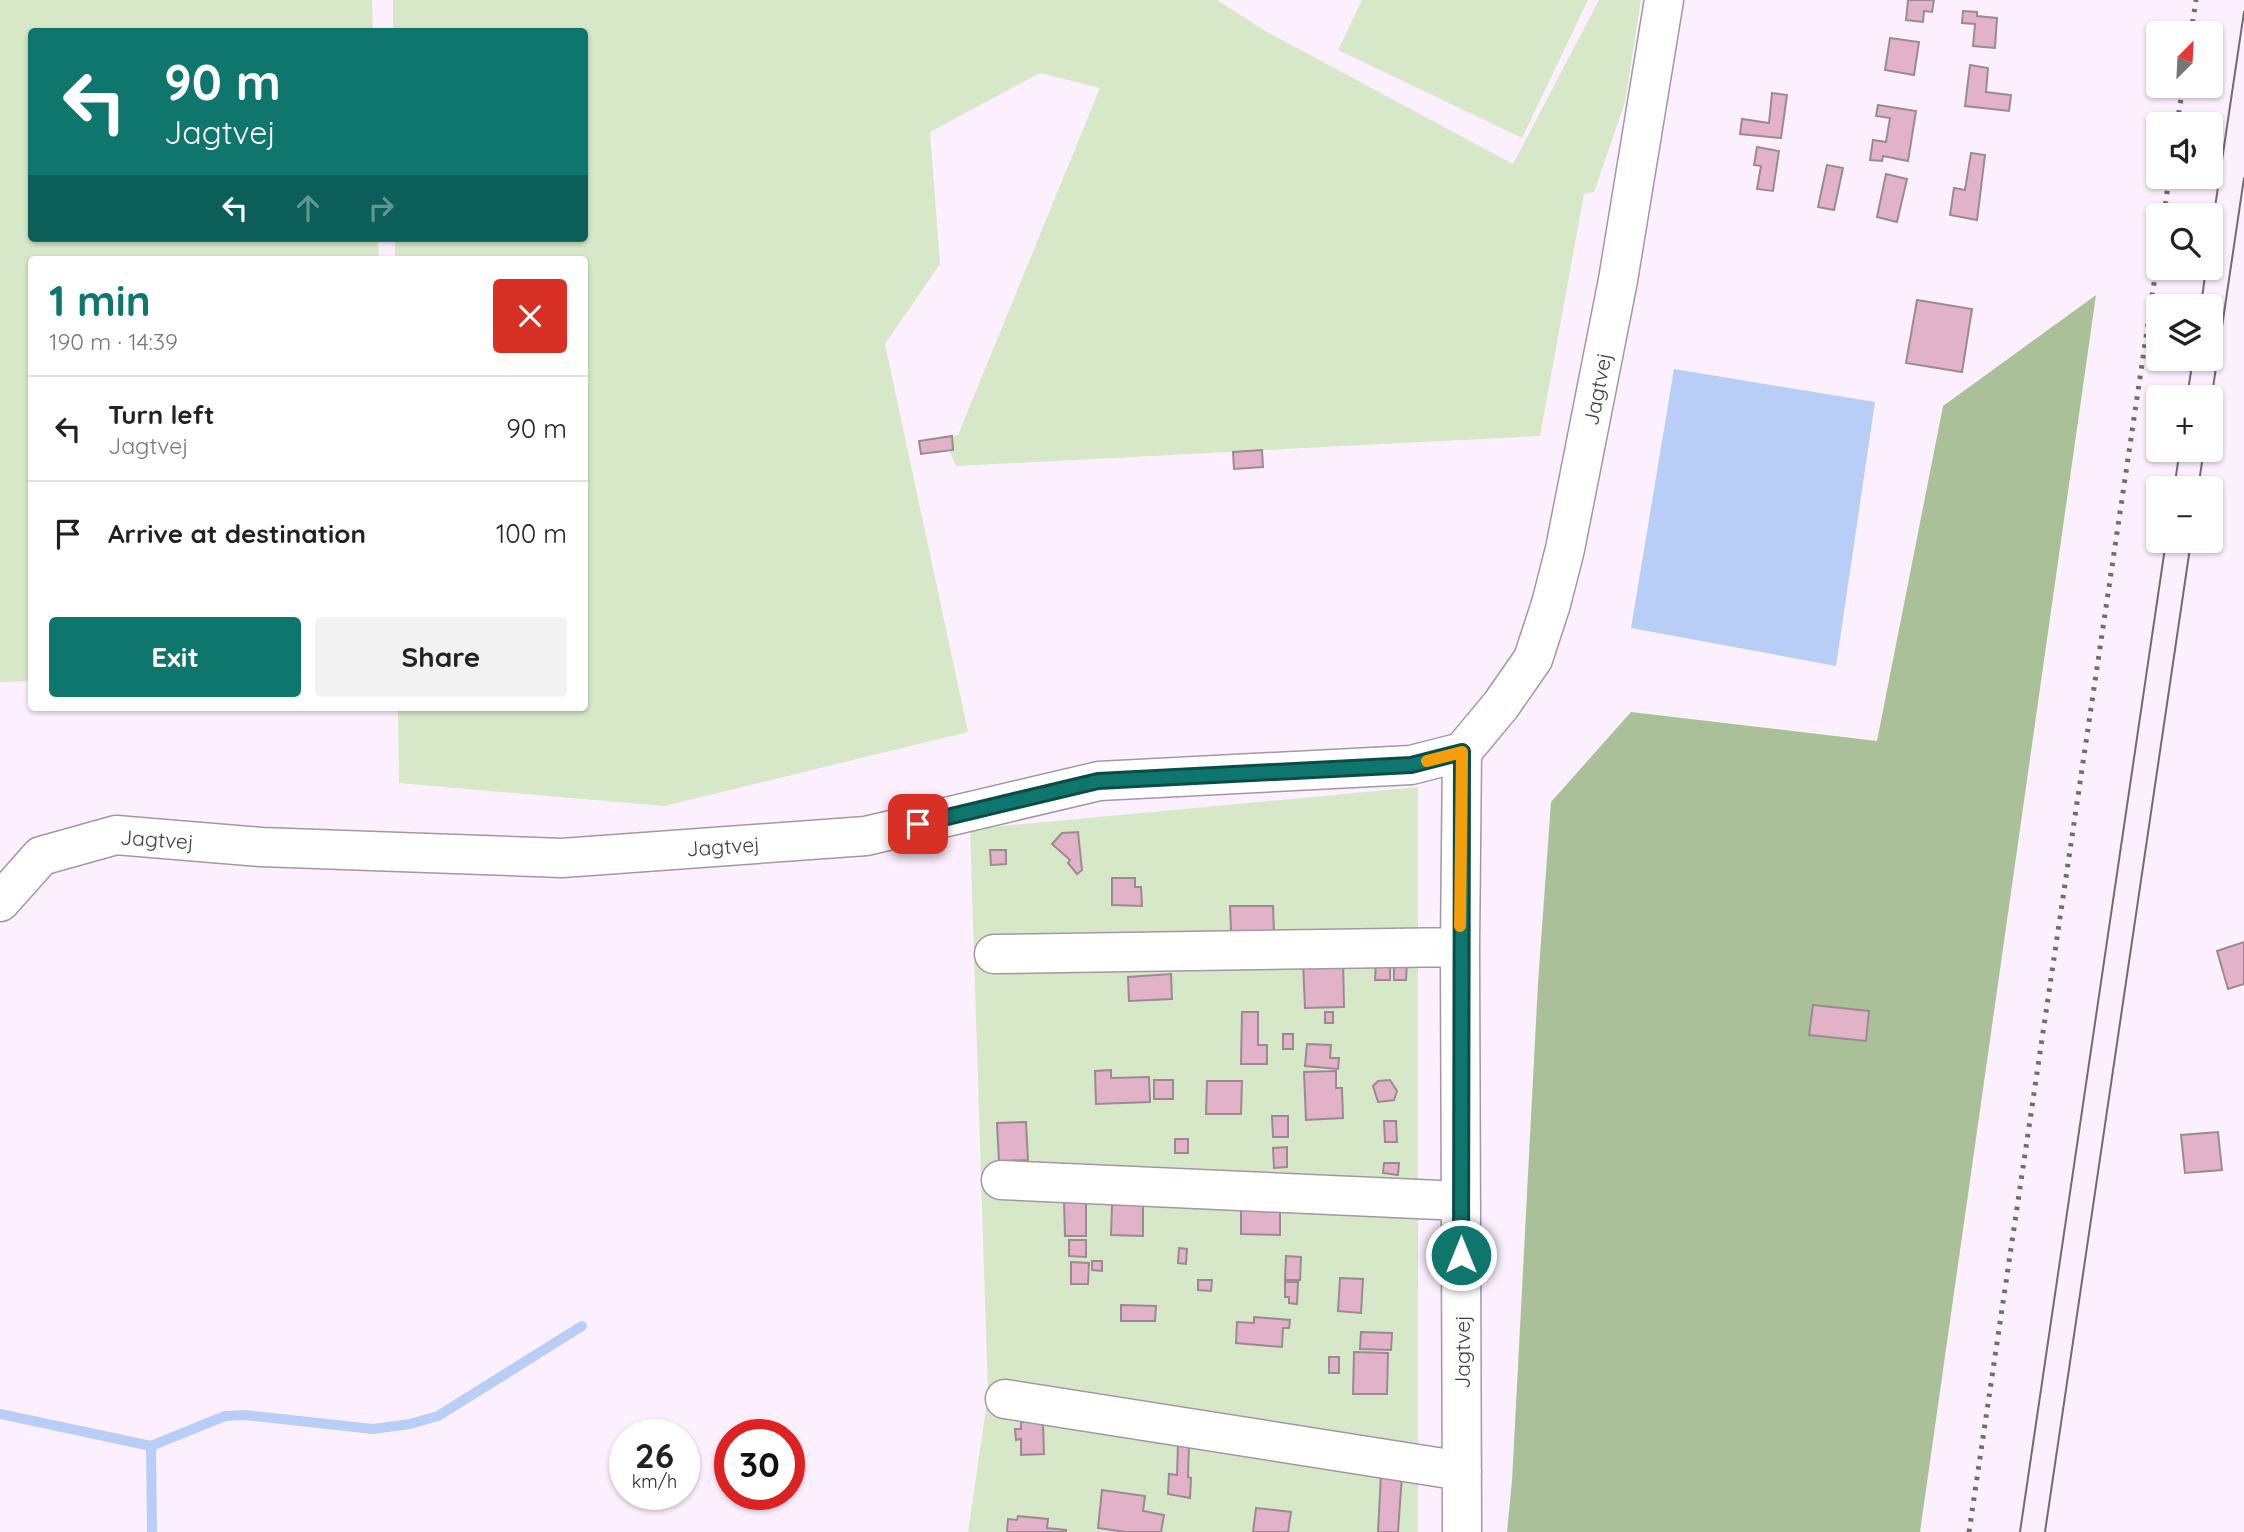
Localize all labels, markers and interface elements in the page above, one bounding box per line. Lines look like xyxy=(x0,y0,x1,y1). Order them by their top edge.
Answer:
north arrow xyxy=(2146,21,2222,98)
map controls xyxy=(2146,21,2223,553)
text: 90 m xyxy=(164,51,281,112)
icon: left xyxy=(49,56,140,147)
text: Jagtvej xyxy=(164,112,276,152)
button: sound xyxy=(2146,112,2223,189)
icon: left xyxy=(216,189,254,227)
icon: ahead xyxy=(289,189,327,227)
icon: right xyxy=(362,189,400,227)
button: search xyxy=(2146,203,2223,280)
text: 1 min xyxy=(49,274,151,327)
button: close xyxy=(493,279,567,353)
button: layers xyxy=(2146,294,2223,371)
text: 190 m · 14:39 xyxy=(49,327,178,356)
street label: Jagtvej xyxy=(1577,350,1617,428)
button: + xyxy=(2146,385,2223,462)
text: Turn left xyxy=(108,398,215,431)
icon: left xyxy=(49,410,87,448)
text: 90 m xyxy=(506,412,567,445)
text: Jagtvej xyxy=(108,431,189,460)
button: − xyxy=(2146,476,2223,553)
icon: arrive xyxy=(49,515,87,553)
text: Arrive at destination xyxy=(108,517,366,550)
text: 100 m xyxy=(496,517,567,550)
button: Exit xyxy=(49,617,301,697)
button: Share xyxy=(315,617,567,697)
pin xyxy=(888,794,948,854)
icon: arrive xyxy=(899,805,937,843)
street label: Jagtvej xyxy=(119,823,195,855)
street label: Jagtvej xyxy=(685,830,761,862)
position arrow xyxy=(1424,1218,1498,1292)
street label: Jagtvej xyxy=(1449,1315,1475,1389)
speed limit sign: 30 xyxy=(714,1419,805,1510)
text: 26 xyxy=(635,1433,674,1477)
text: km/h xyxy=(632,1470,677,1493)

